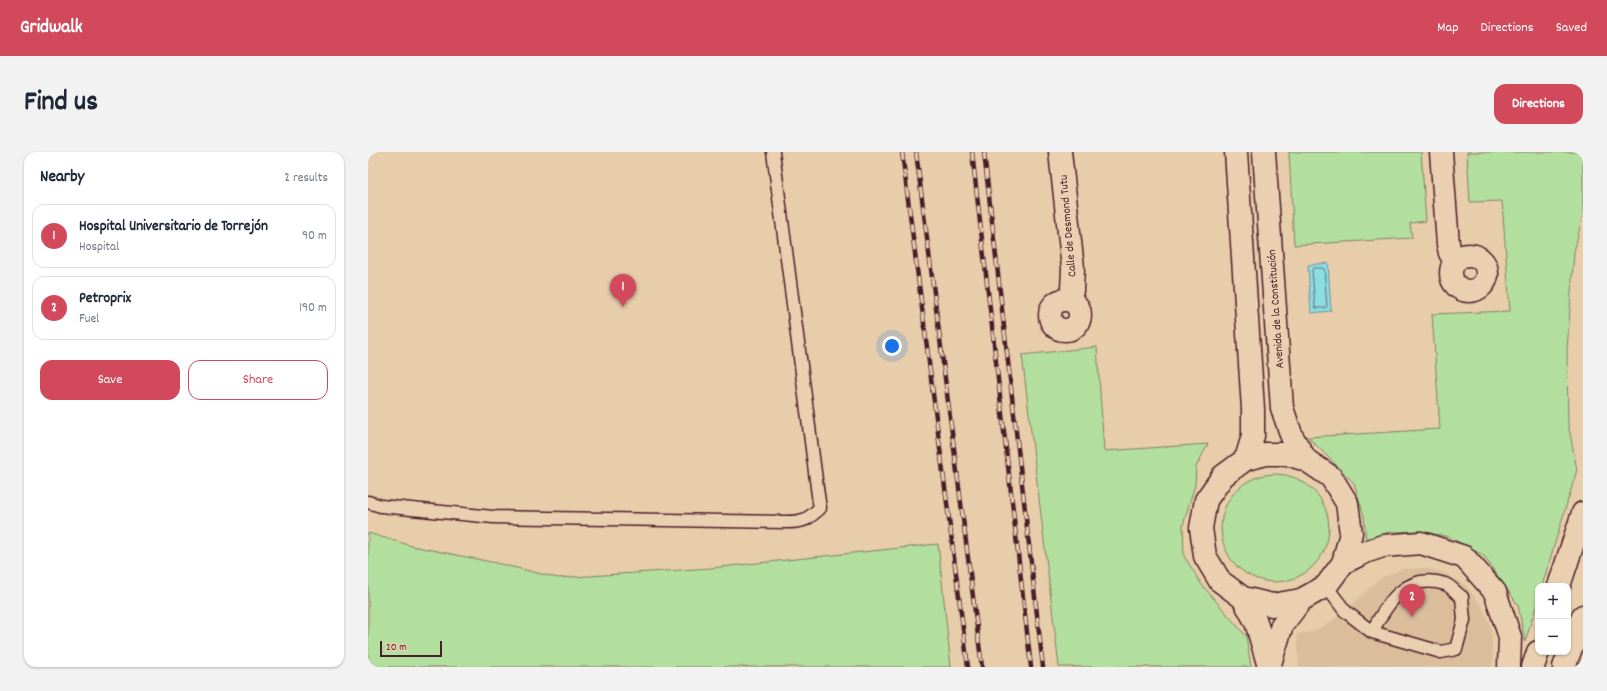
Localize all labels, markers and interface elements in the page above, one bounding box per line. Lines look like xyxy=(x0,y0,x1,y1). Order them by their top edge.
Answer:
text: Gridwalk xyxy=(20,15,83,42)
text: Map xyxy=(1437,18,1459,38)
text: Directions xyxy=(1481,18,1534,38)
text: Saved xyxy=(1556,18,1587,38)
text: Find us xyxy=(24,84,98,124)
button: Directions xyxy=(1494,84,1583,124)
text: Nearby xyxy=(40,166,84,190)
text: 2 results xyxy=(284,169,328,188)
street label: Calle de Desmond Tutu xyxy=(1056,174,1081,278)
text: Hospital Universitario de Torrejón xyxy=(79,216,268,238)
text: 1 xyxy=(53,227,55,246)
text: 90 m xyxy=(302,227,327,246)
text: Hospital xyxy=(79,238,119,257)
street label: Avenida de la Constitución xyxy=(1264,248,1289,369)
pin: 1 xyxy=(610,274,636,307)
text: Petroprix xyxy=(79,288,131,310)
text: 2 xyxy=(51,299,57,318)
text: 190 m xyxy=(299,299,327,318)
text: Fuel xyxy=(79,310,99,329)
your location xyxy=(882,336,902,356)
button: Save xyxy=(40,360,180,400)
button: Share xyxy=(188,360,328,400)
map controls xyxy=(1535,583,1571,655)
button: + xyxy=(1535,583,1571,619)
pin: 2 xyxy=(1399,584,1425,617)
button: − xyxy=(1535,619,1571,655)
scale bar xyxy=(380,639,442,658)
text: 20 m xyxy=(386,640,407,656)

